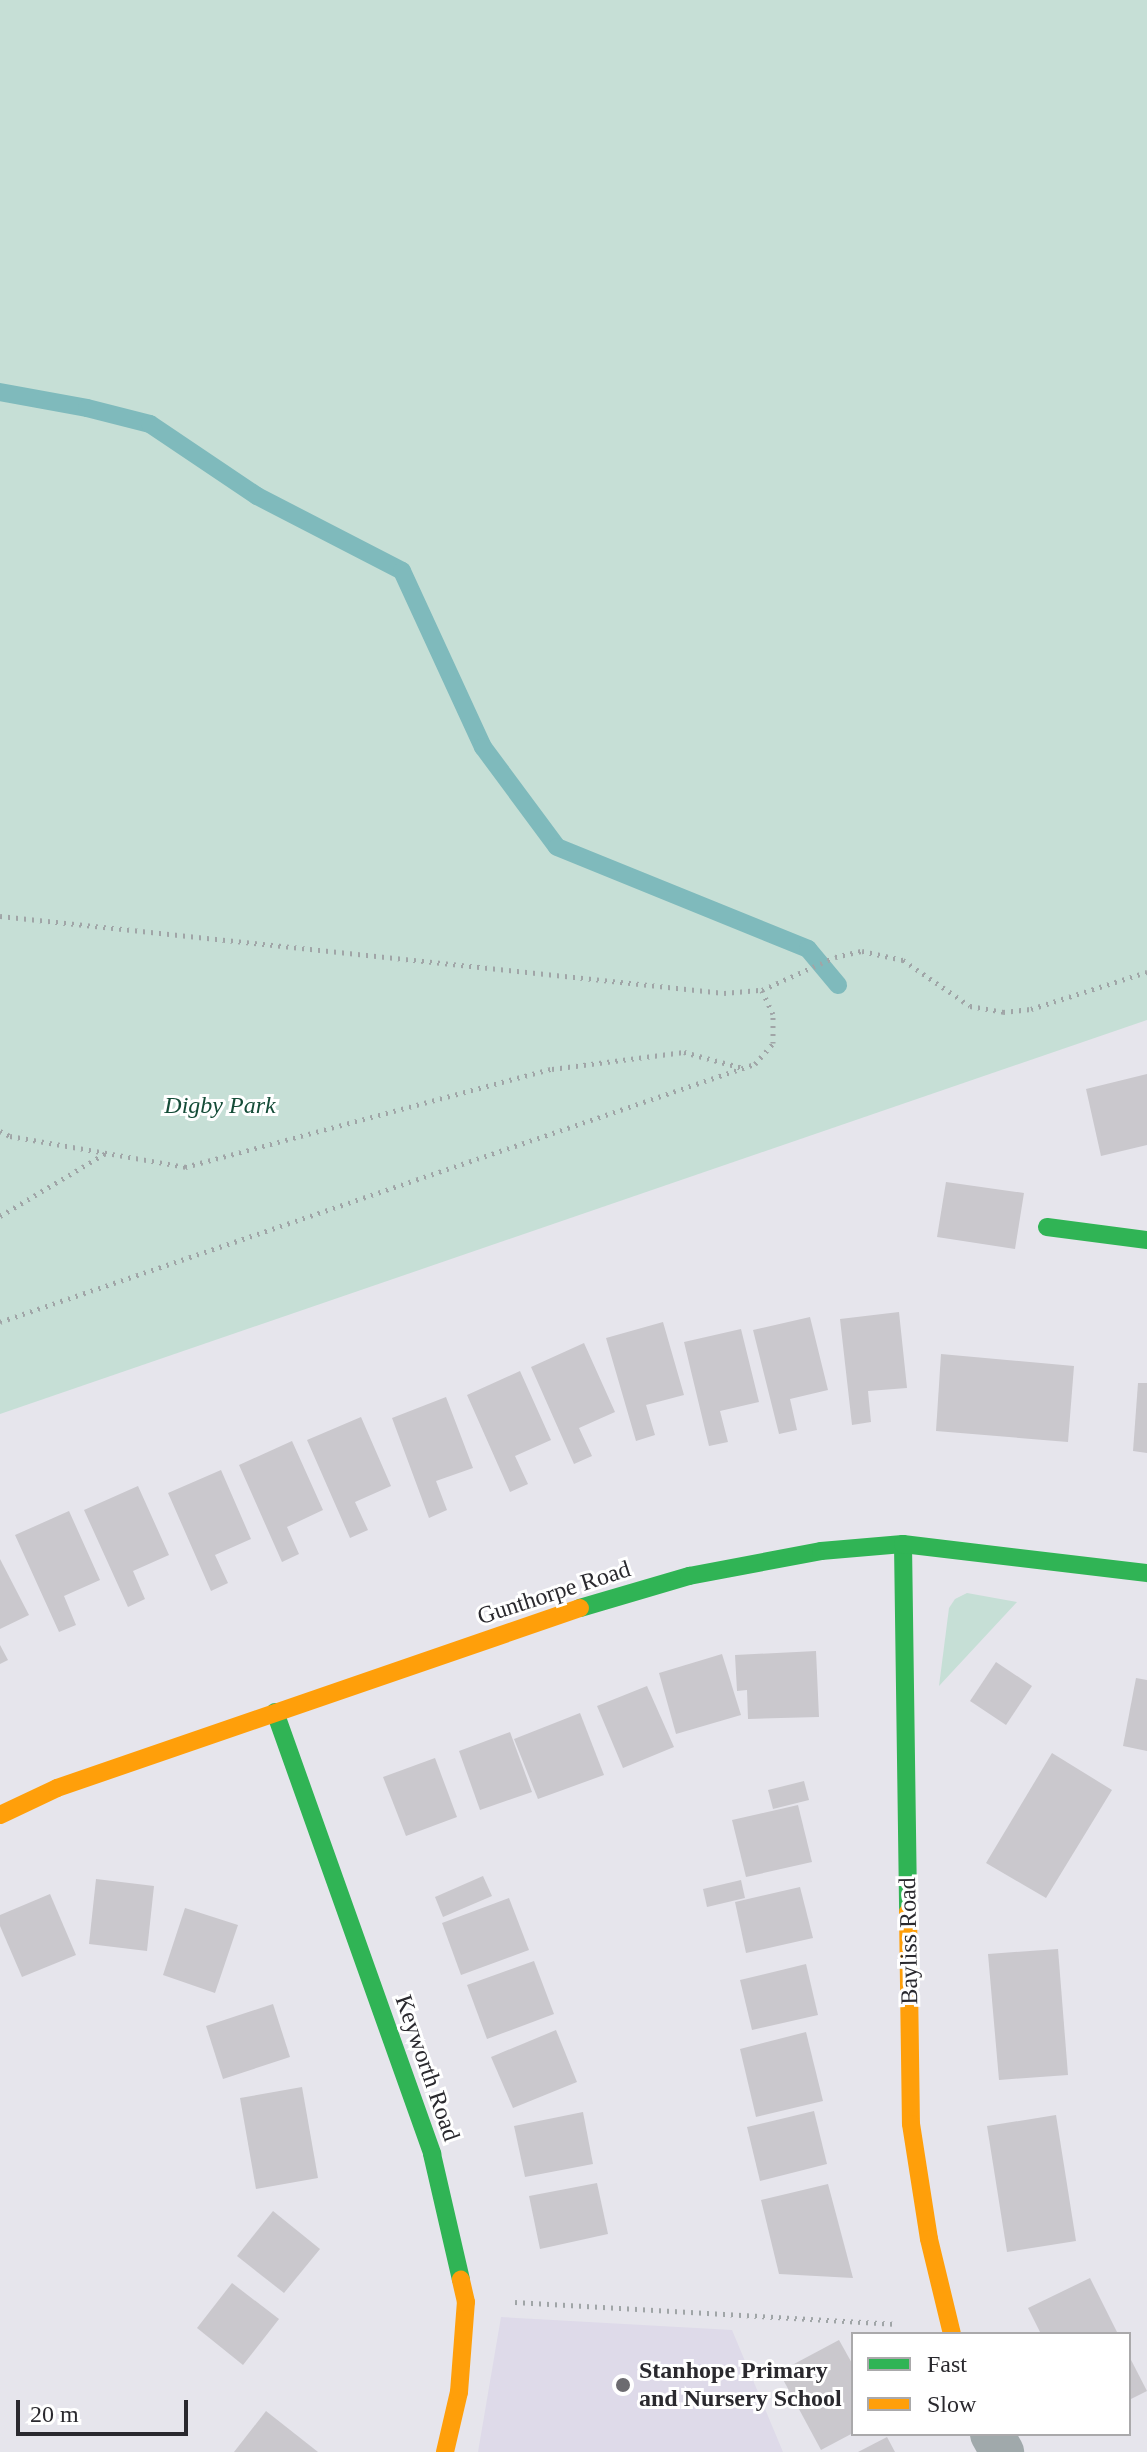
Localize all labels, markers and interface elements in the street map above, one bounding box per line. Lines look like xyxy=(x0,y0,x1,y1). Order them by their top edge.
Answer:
park label: Digby Park xyxy=(164,1092,276,1120)
street label: Gunthorpe Road xyxy=(474,1555,634,1631)
street label: Bayliss Road xyxy=(893,1877,925,2005)
street label: Keyworth Road xyxy=(389,1991,465,2145)
legend xyxy=(851,2332,1131,2436)
text: Fast xyxy=(927,2351,967,2377)
place label: Stanhope Primary and Nursery School xyxy=(639,2357,842,2413)
marker: Stanhope Primary and Nursery School xyxy=(614,2376,632,2394)
scale bar xyxy=(20,2384,192,2434)
text: Slow xyxy=(927,2391,976,2417)
text: 20 m xyxy=(30,2401,79,2427)

